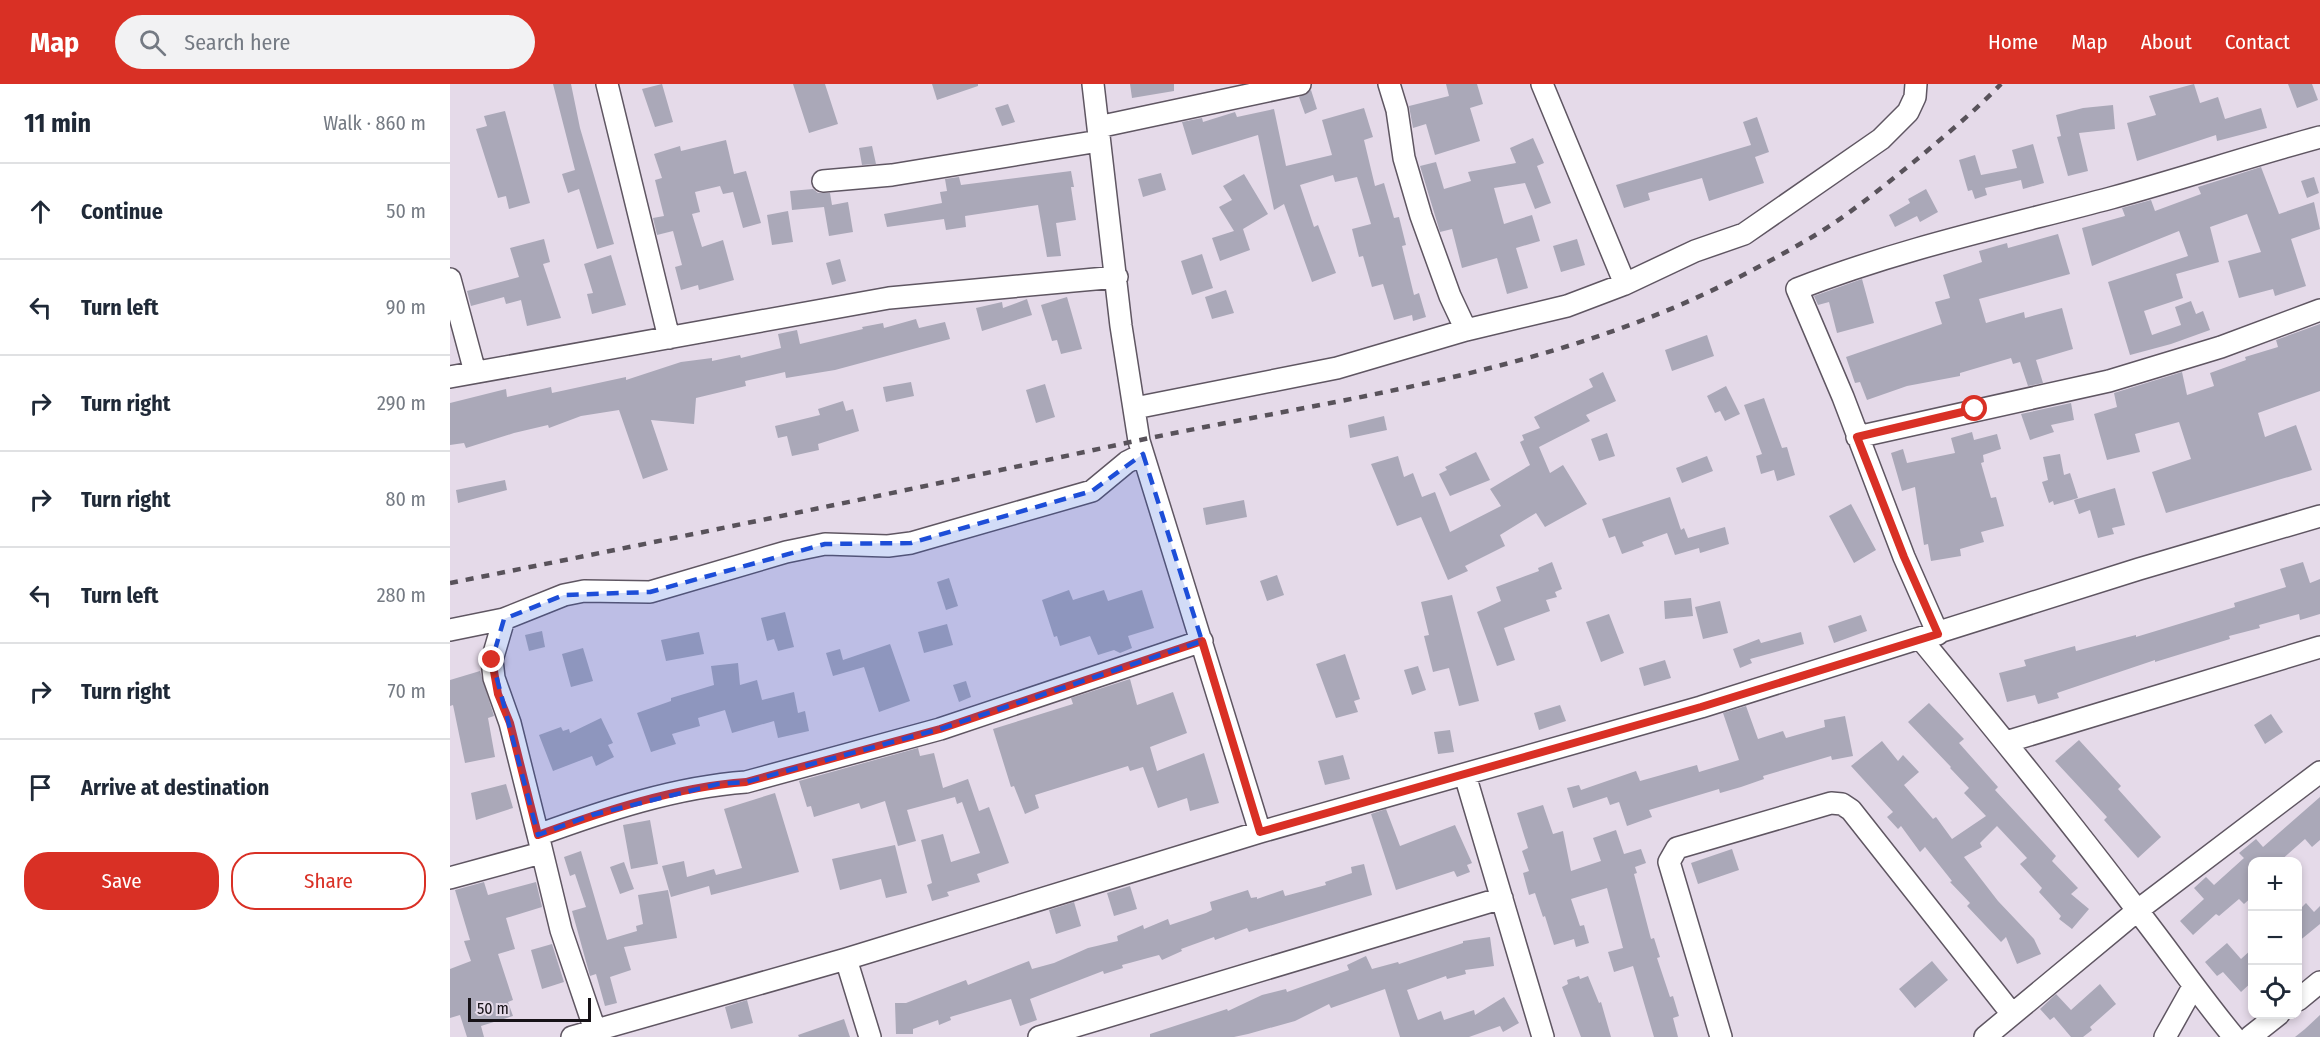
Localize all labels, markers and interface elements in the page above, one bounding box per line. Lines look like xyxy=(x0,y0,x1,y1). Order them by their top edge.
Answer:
search box xyxy=(115,15,535,69)
text: Map xyxy=(30,26,79,59)
icon: search xyxy=(136,26,169,59)
text: Search here xyxy=(184,29,290,56)
text: Home xyxy=(1988,29,2038,55)
text: Map xyxy=(2071,29,2108,55)
text: About xyxy=(2141,29,2192,55)
text: Contact xyxy=(2225,29,2290,55)
text: 11 min xyxy=(24,108,91,139)
text: Walk · 860 m xyxy=(323,111,426,135)
icon: ahead xyxy=(24,195,57,228)
text: Continue xyxy=(81,198,163,225)
text: 50 m xyxy=(386,199,426,223)
icon: left xyxy=(24,291,57,324)
text: Turn left xyxy=(81,294,159,321)
text: 90 m xyxy=(386,295,426,319)
icon: right xyxy=(24,387,57,420)
text: Turn right xyxy=(81,390,170,417)
text: 290 m xyxy=(377,391,426,415)
route start xyxy=(1961,395,1987,421)
icon: right xyxy=(24,483,57,516)
text: Turn right xyxy=(81,486,170,513)
text: 80 m xyxy=(386,487,426,511)
icon: left xyxy=(24,579,57,612)
text: Turn left xyxy=(81,582,159,609)
text: 280 m xyxy=(377,583,426,607)
route end xyxy=(478,646,504,672)
icon: right xyxy=(24,675,57,708)
text: Turn right xyxy=(81,678,170,705)
text: 70 m xyxy=(388,679,426,703)
icon: arrive xyxy=(24,771,57,804)
text: Arrive at destination xyxy=(81,774,269,801)
button: Save xyxy=(24,852,219,910)
button: Share xyxy=(231,852,426,910)
map controls xyxy=(2248,857,2302,1019)
button: + xyxy=(2248,857,2302,911)
button: − xyxy=(2248,911,2302,965)
button: locate xyxy=(2248,965,2302,1019)
scale bar xyxy=(468,995,591,1022)
text: 50 m xyxy=(477,999,509,1018)

